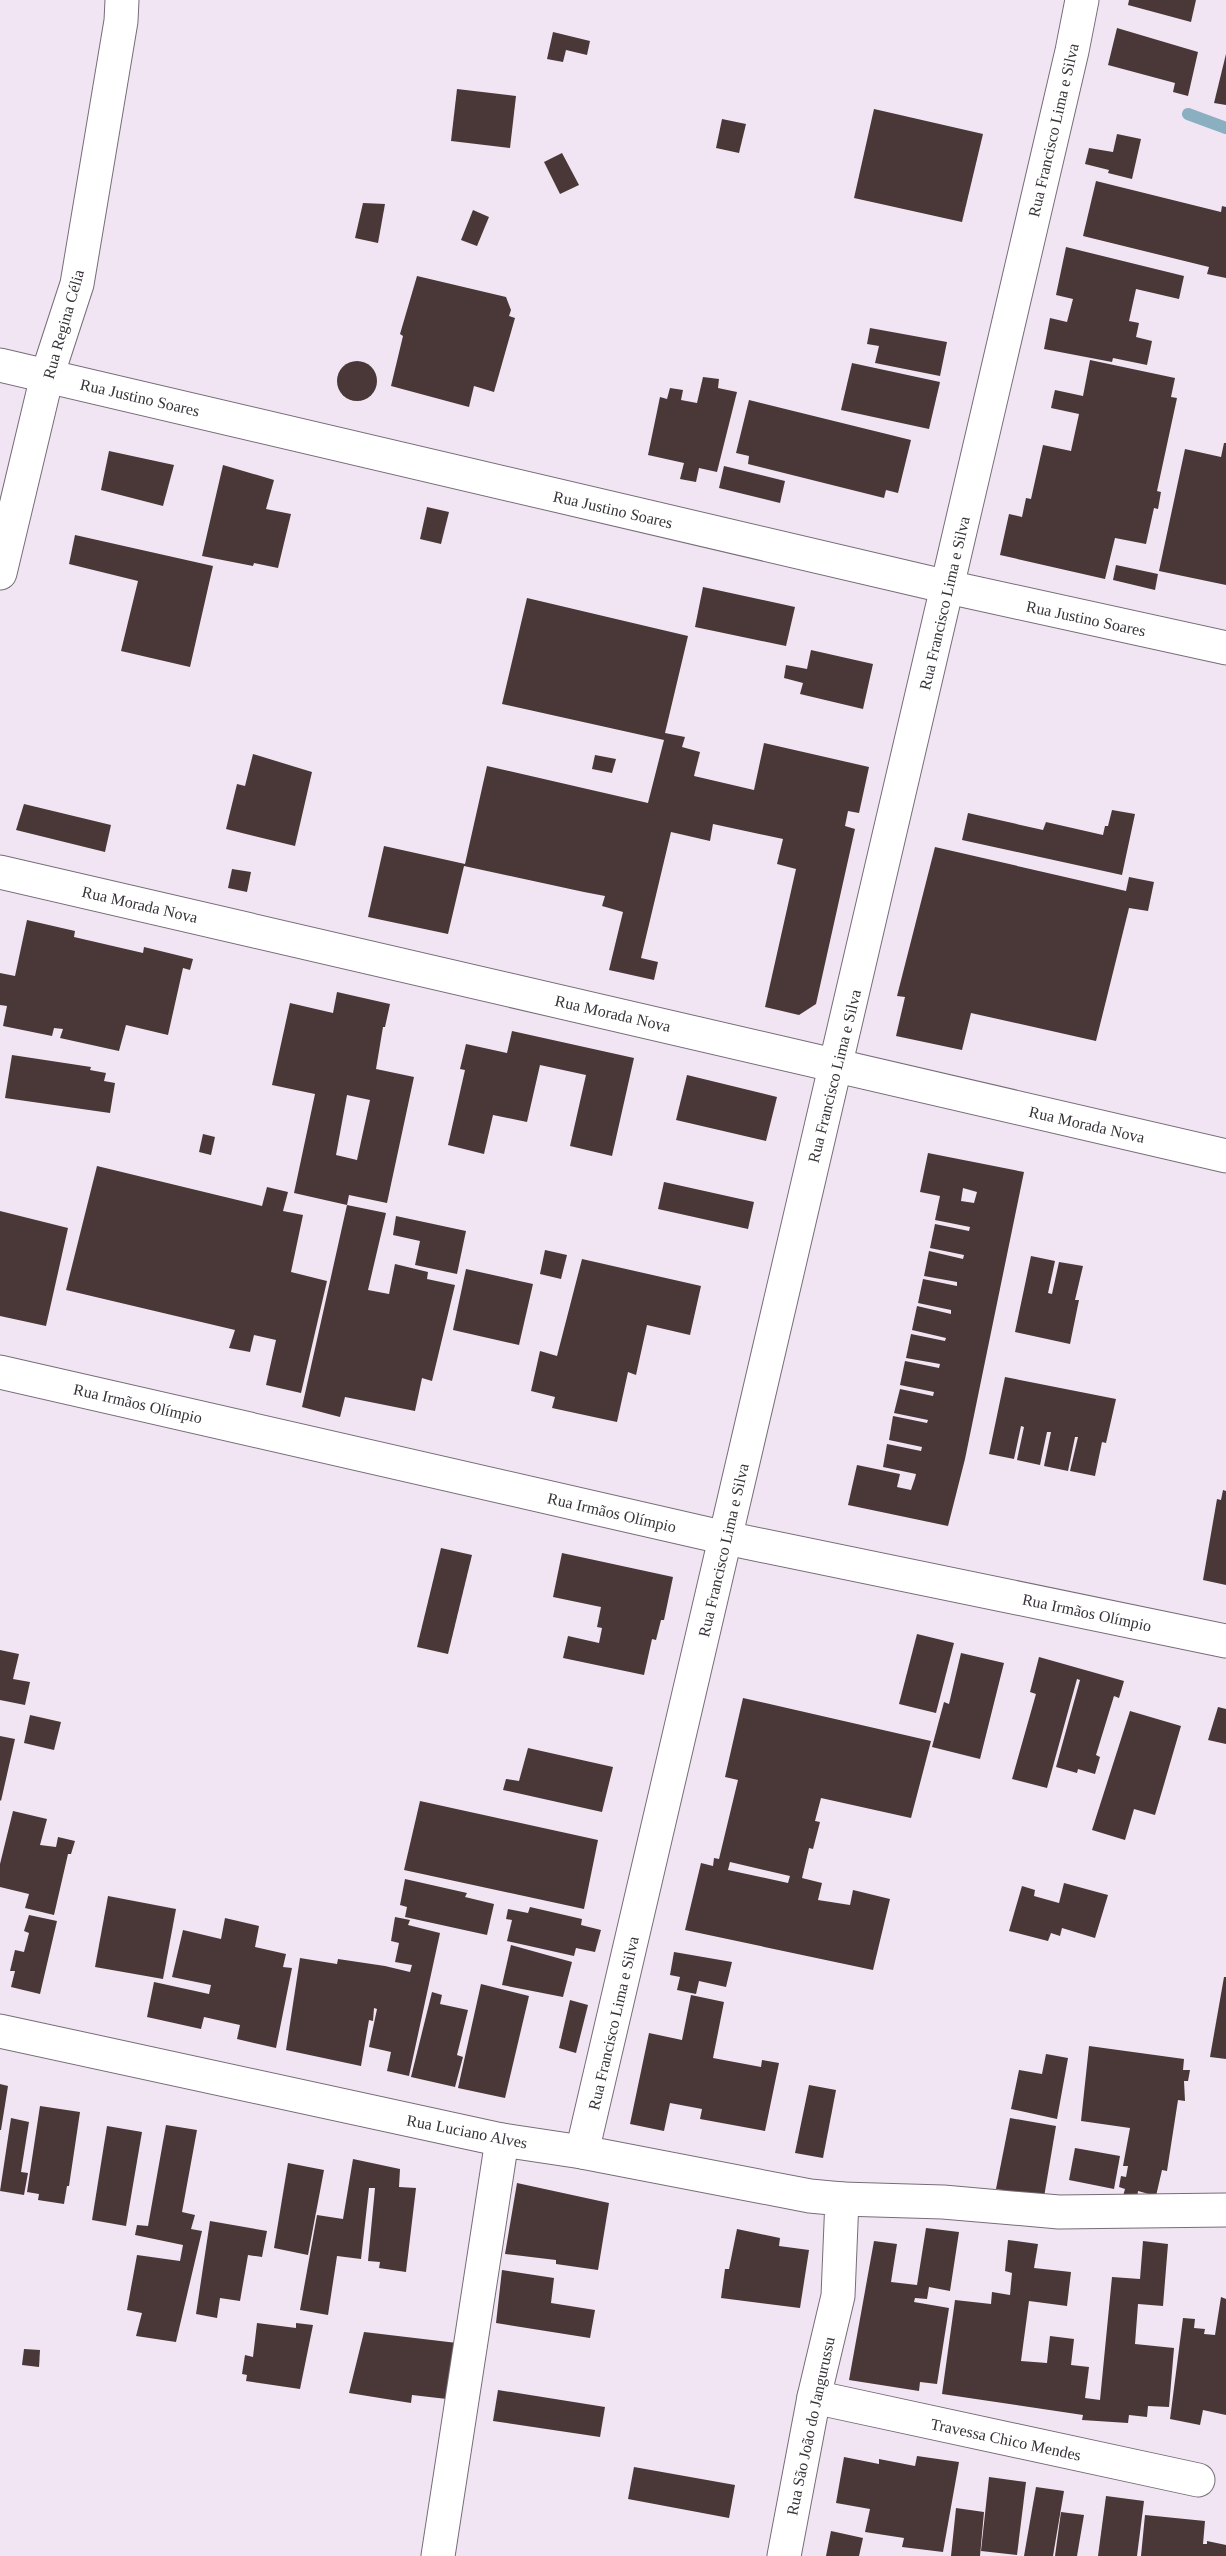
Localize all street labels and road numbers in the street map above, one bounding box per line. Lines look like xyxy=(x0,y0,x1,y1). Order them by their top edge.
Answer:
street label: Rua Francisco Lima e Silva xyxy=(1025,42,1082,219)
street label: Rua Regina Célia xyxy=(40,268,88,381)
street label: Rua Justino Soares xyxy=(79,376,201,419)
street label: Rua Justino Soares xyxy=(552,488,674,531)
street label: Rua Francisco Lima e Silva xyxy=(916,515,973,692)
street label: Rua Justino Soares xyxy=(1025,598,1147,639)
street label: Rua Morada Nova xyxy=(80,883,199,926)
street label: Rua Francisco Lima e Silva xyxy=(805,988,864,1164)
street label: Rua Morada Nova xyxy=(553,992,672,1035)
street label: Rua Morada Nova xyxy=(1027,1103,1146,1146)
street label: Rua Irmãos Olímpio xyxy=(72,1380,204,1428)
street label: Rua Francisco Lima e Silva xyxy=(695,1462,752,1639)
street label: Rua Irmãos Olímpio xyxy=(546,1489,678,1537)
street label: Rua Irmãos Olímpio xyxy=(1021,1590,1153,1635)
street label: Rua Francisco Lima e Silva xyxy=(585,1935,642,2112)
street label: Rua Luciano Alves xyxy=(405,2111,529,2152)
street label: Rua São João do Jangurussu xyxy=(783,2335,839,2517)
street label: Travessa Chico Mendes xyxy=(929,2415,1083,2464)

